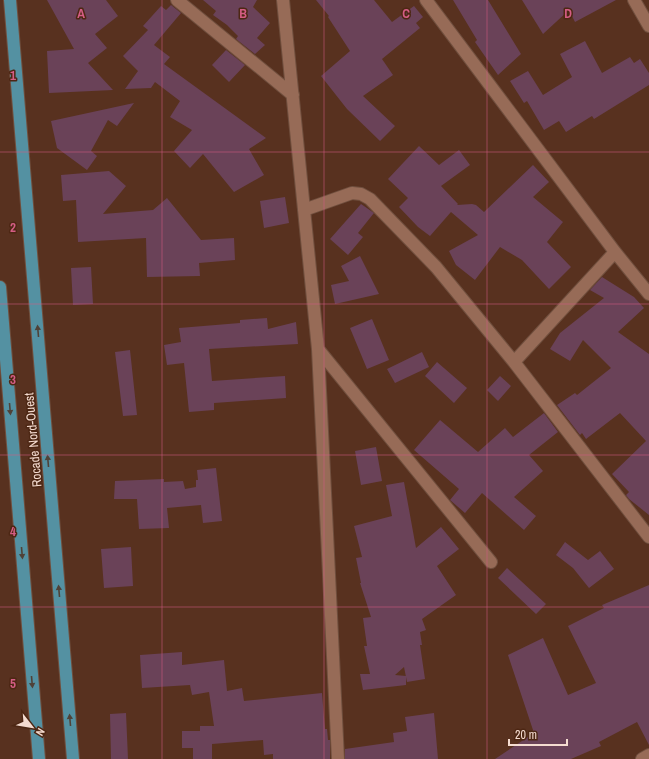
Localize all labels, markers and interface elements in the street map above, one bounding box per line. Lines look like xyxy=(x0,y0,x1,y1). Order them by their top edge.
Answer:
text: A xyxy=(77,5,85,22)
text: B xyxy=(239,5,247,22)
text: C xyxy=(402,5,410,22)
text: D xyxy=(564,5,572,22)
text: 1 xyxy=(10,67,16,84)
text: 2 xyxy=(10,219,16,236)
one-way arrow xyxy=(34,325,41,337)
text: 3 xyxy=(10,371,16,388)
street label: Rocade Nord-Ouest xyxy=(20,392,46,488)
one-way arrow xyxy=(7,403,13,415)
one-way arrow xyxy=(45,455,52,467)
text: 4 xyxy=(10,523,16,540)
one-way arrow xyxy=(18,547,25,559)
one-way arrow xyxy=(56,585,63,597)
text: 5 xyxy=(10,675,16,692)
one-way arrow xyxy=(29,676,36,688)
north arrow xyxy=(12,707,52,747)
one-way arrow xyxy=(66,714,73,726)
scale bar xyxy=(509,721,567,747)
text: N xyxy=(33,726,48,739)
text: 20 m xyxy=(515,727,537,743)

